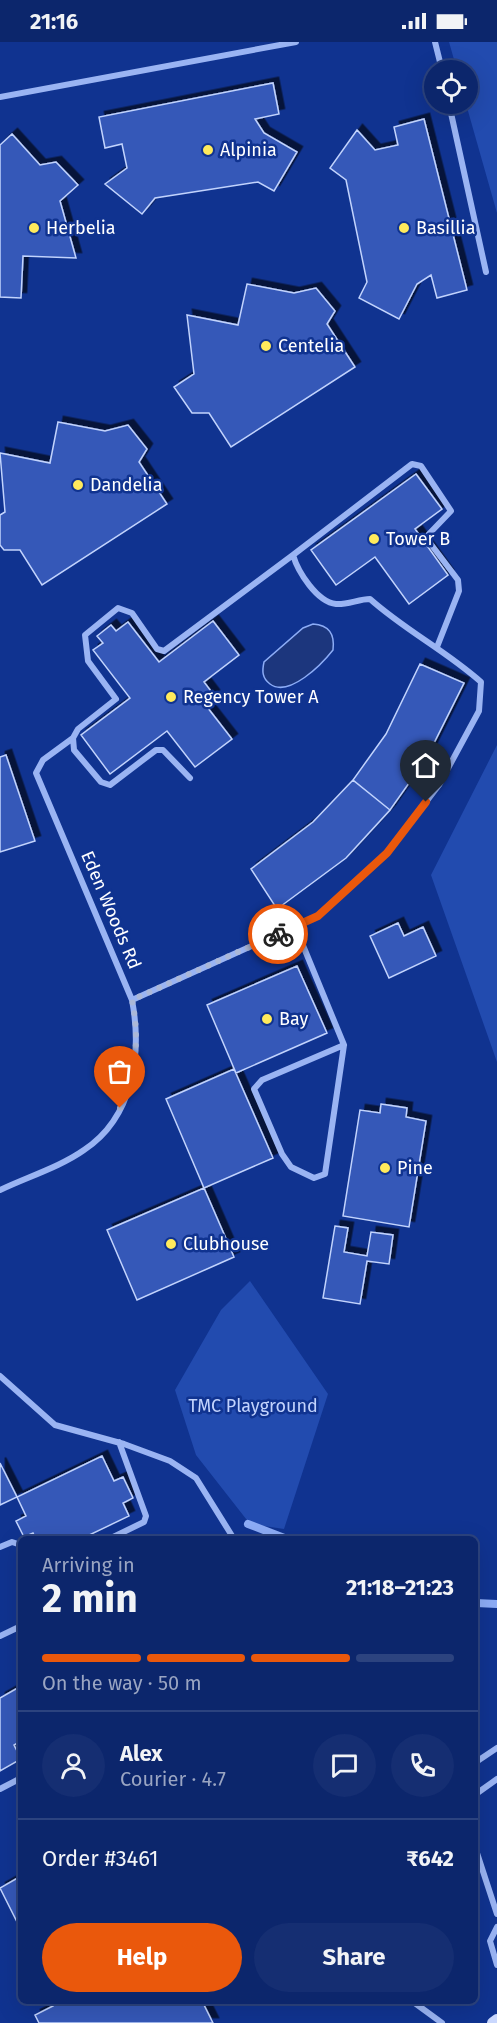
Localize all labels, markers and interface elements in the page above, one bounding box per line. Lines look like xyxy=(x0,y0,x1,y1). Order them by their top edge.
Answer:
text: 21:16 xyxy=(30,8,78,35)
map controls xyxy=(424,60,478,114)
button: locate xyxy=(424,60,478,114)
place label: Alpinia xyxy=(220,139,277,161)
marker: Alpinia xyxy=(201,143,215,157)
place label: Herbelia xyxy=(46,217,116,239)
place label: Basillia xyxy=(416,217,475,239)
marker: Herbelia xyxy=(27,221,41,235)
marker: Basillia xyxy=(397,221,411,235)
place label: Centelia xyxy=(278,335,344,357)
marker: Centelia xyxy=(259,339,273,353)
place label: Dandelia xyxy=(90,474,162,496)
marker: Dandelia xyxy=(71,478,85,492)
place label: Tower B xyxy=(386,528,450,550)
marker: Tower B xyxy=(367,532,381,546)
place label: Regency Tower A xyxy=(183,686,319,708)
marker: Regency Tower A xyxy=(164,690,178,704)
pin xyxy=(400,740,451,802)
icon: home xyxy=(409,749,442,782)
street label: Eden Woods Rd xyxy=(76,848,146,972)
courier xyxy=(248,904,308,964)
icon: bike xyxy=(262,918,295,951)
place label: Bay xyxy=(279,1008,308,1030)
marker: Bay xyxy=(260,1012,274,1026)
pin xyxy=(94,1046,145,1108)
icon: bag xyxy=(103,1055,136,1088)
place label: Pine xyxy=(397,1157,433,1179)
marker: Pine xyxy=(378,1161,392,1175)
place label: Clubhouse xyxy=(183,1233,269,1255)
marker: Clubhouse xyxy=(164,1237,178,1251)
park label: TMC Playground xyxy=(188,1395,318,1417)
text: Arriving in xyxy=(42,1553,135,1577)
text: 21:18–21:23 xyxy=(346,1574,454,1601)
text: 2 min xyxy=(42,1576,138,1622)
text: On the way · 50 m xyxy=(42,1671,202,1695)
button: person xyxy=(42,1734,105,1797)
button: chat xyxy=(313,1734,376,1797)
button: phone xyxy=(391,1734,454,1797)
text: Alex xyxy=(120,1740,163,1767)
text: Courier · 4.7 xyxy=(120,1767,226,1791)
text: Order #3461 xyxy=(42,1845,159,1872)
text: ₹642 xyxy=(406,1845,454,1872)
button: Help xyxy=(42,1923,242,1992)
button: Share xyxy=(254,1923,454,1992)

